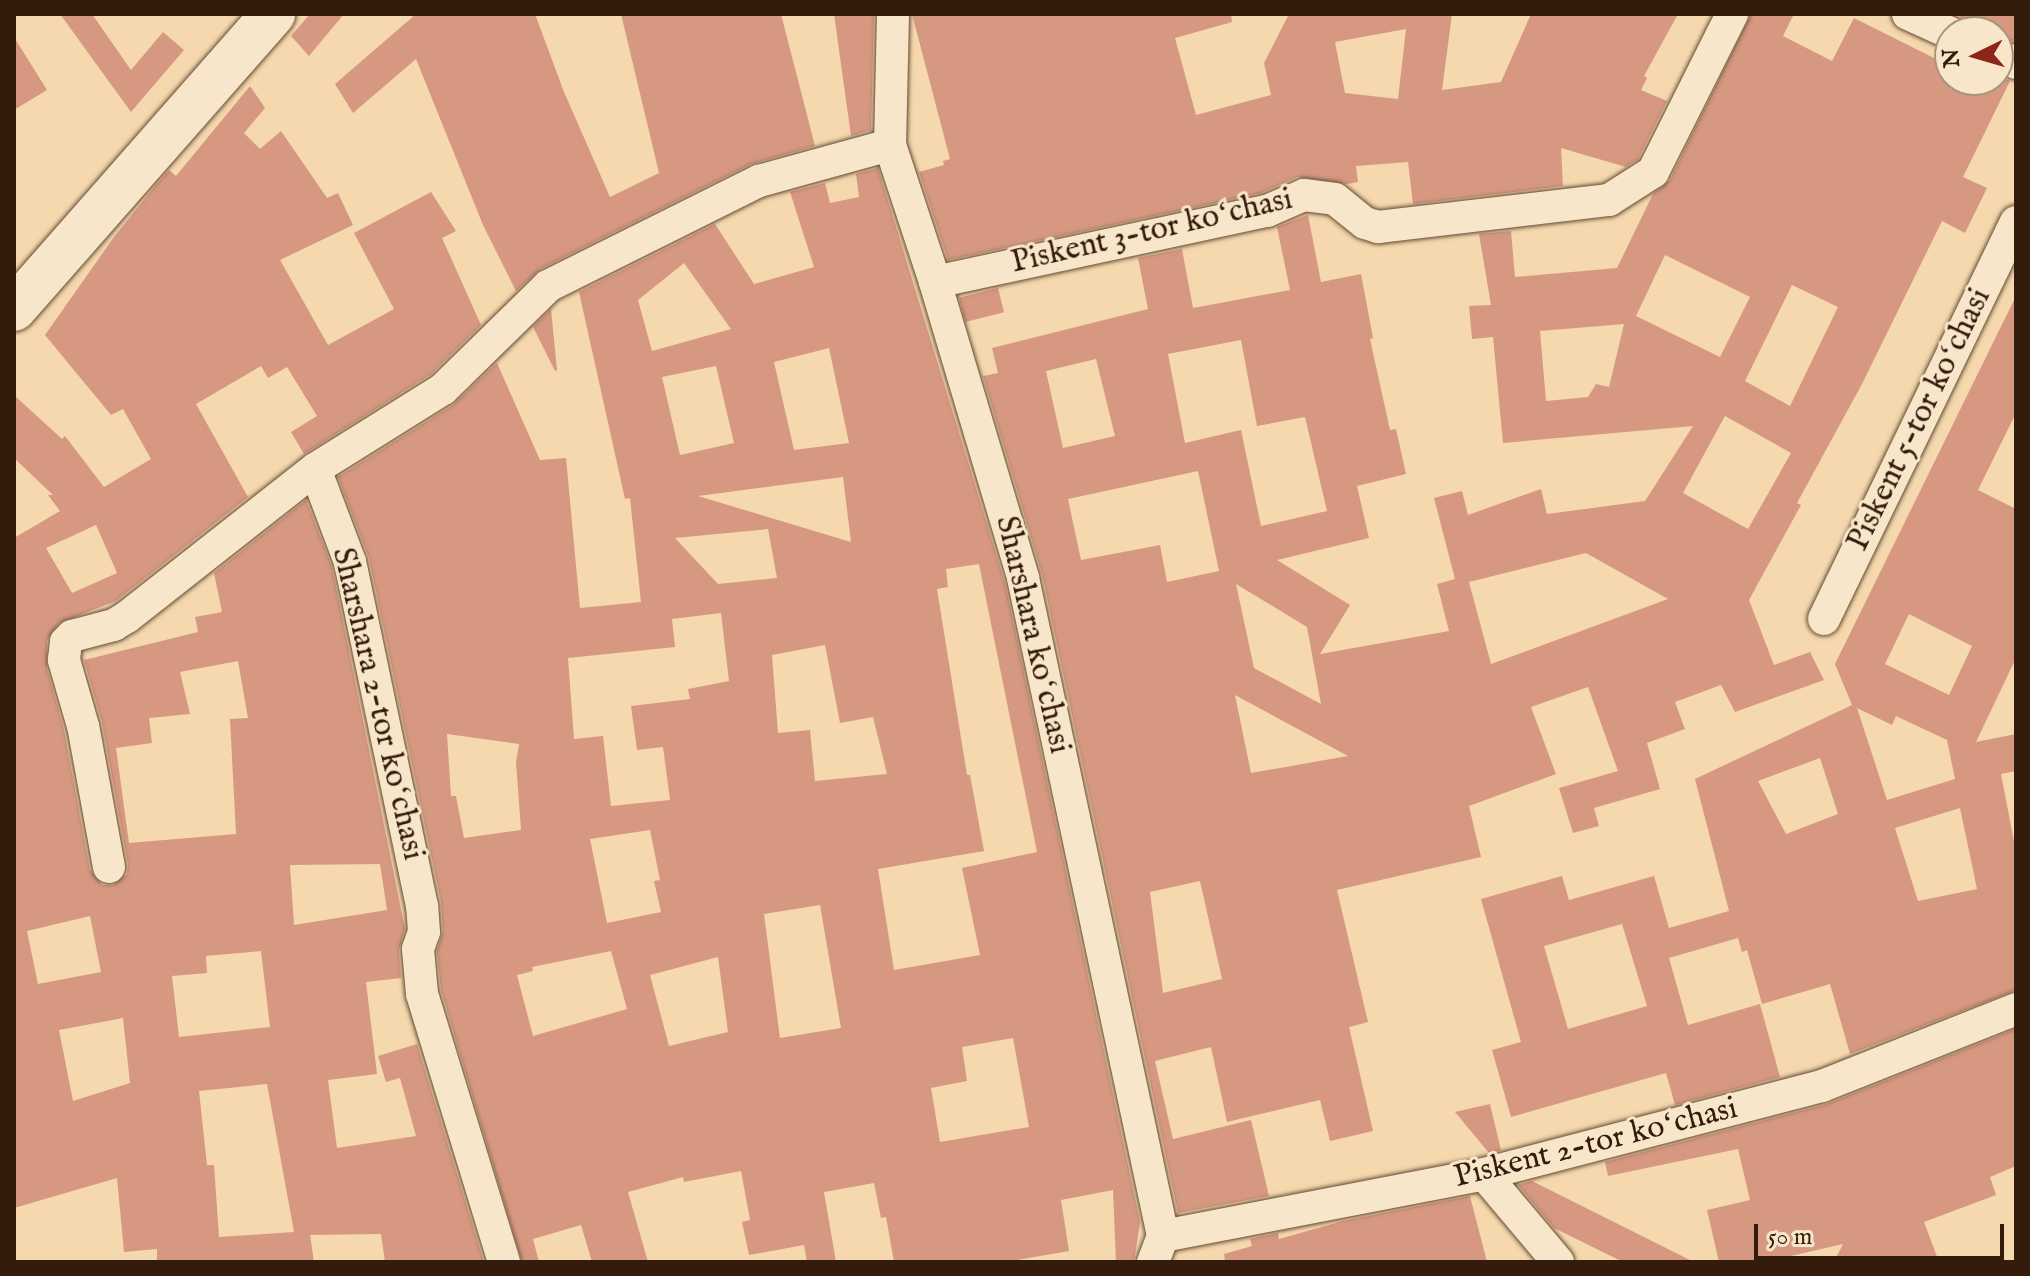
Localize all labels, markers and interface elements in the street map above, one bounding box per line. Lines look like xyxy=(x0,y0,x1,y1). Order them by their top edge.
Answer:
north arrow xyxy=(1934,16,2014,96)
text: N xyxy=(1937,47,1967,69)
street label: Piskent 3-tor koʻchasi xyxy=(1008,181,1296,283)
street label: Piskent 5-tor koʻchasi xyxy=(1840,283,2000,557)
street label: Sharshara koʻchasi xyxy=(986,512,1078,758)
street label: Sharshara 2-tor koʻchasi xyxy=(322,544,432,864)
street label: Piskent 2-tor koʻchasi xyxy=(1450,1090,1742,1198)
scale bar xyxy=(1758,1208,2008,1258)
text: 50 m xyxy=(1768,1222,1812,1253)

